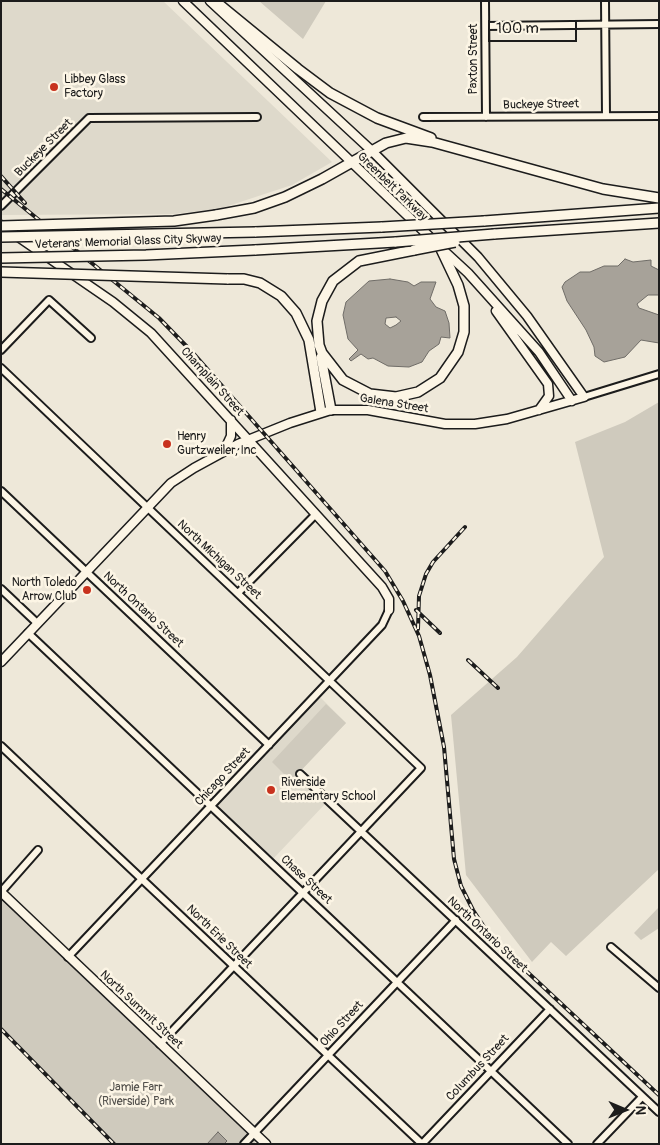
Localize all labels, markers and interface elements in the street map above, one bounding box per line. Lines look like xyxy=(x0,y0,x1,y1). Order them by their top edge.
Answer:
scale bar xyxy=(490,10,579,42)
text: 100 m xyxy=(496,19,539,38)
street label: Paxton Street xyxy=(467,24,481,94)
place label: Libbey Glass Factory xyxy=(64,73,125,101)
marker: Libbey Glass Factory xyxy=(48,81,60,93)
street label: Buckeye Street xyxy=(503,97,579,113)
street label: Buckeye Street xyxy=(12,116,76,180)
street label: Greenbelt Parkway xyxy=(354,150,430,224)
street label: Veterans' Memorial Glass City Skyway xyxy=(34,232,222,252)
street label: Champlain Street xyxy=(177,345,247,419)
street label: Galena Street xyxy=(359,391,429,417)
place label: Henry Gurtzweiler, Inc xyxy=(177,430,257,458)
marker: Henry Gurtzweiler, Inc xyxy=(161,438,173,450)
street label: North Michigan Street xyxy=(174,517,264,603)
street label: North Ontario Street xyxy=(100,569,186,651)
place label: North Toledo Arrow Club xyxy=(12,576,77,604)
marker: North Toledo Arrow Club xyxy=(81,584,93,596)
street label: Chicago Street xyxy=(192,745,254,809)
place label: Riverside Elementary School xyxy=(281,776,376,804)
marker: Riverside Elementary School xyxy=(265,784,277,796)
street label: Chase Street xyxy=(277,853,335,907)
street label: North Ontario Street xyxy=(444,894,530,976)
street label: North Erie Street xyxy=(183,902,255,972)
street label: North Summit Street xyxy=(97,968,185,1052)
street label: Ohio Street xyxy=(317,998,367,1050)
street label: Columbus Street xyxy=(444,1032,512,1104)
park label: Jamie Farr (Riverside) Park xyxy=(98,1081,174,1109)
north arrow xyxy=(600,1085,650,1135)
text: N xyxy=(632,1105,649,1115)

